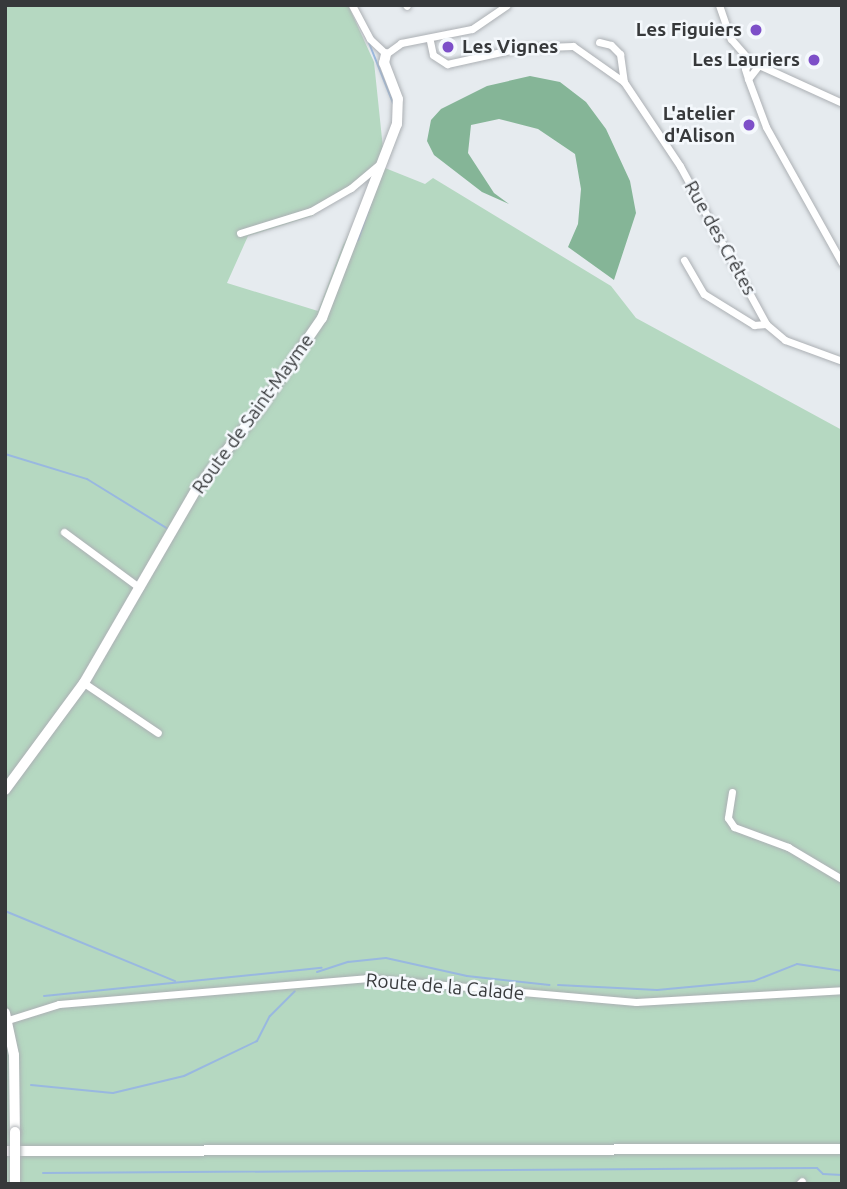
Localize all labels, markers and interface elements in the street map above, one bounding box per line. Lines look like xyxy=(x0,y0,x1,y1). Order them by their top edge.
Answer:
place label: Les Figuiers xyxy=(636,19,742,41)
marker: Les Figuiers xyxy=(748,22,764,38)
place label: Les Vignes xyxy=(462,36,558,58)
marker: Les Vignes xyxy=(440,39,456,55)
place label: Les Lauriers xyxy=(692,49,800,71)
marker: Les Lauriers xyxy=(806,52,822,68)
place label: L'atelier d'Alison xyxy=(663,103,735,147)
marker: L'atelier d'Alison xyxy=(741,117,757,133)
street label: Rue des Crêtes xyxy=(679,177,761,299)
street label: Route de Saint-Mayme xyxy=(187,330,319,498)
street label: Route de la Calade xyxy=(365,969,525,1005)

